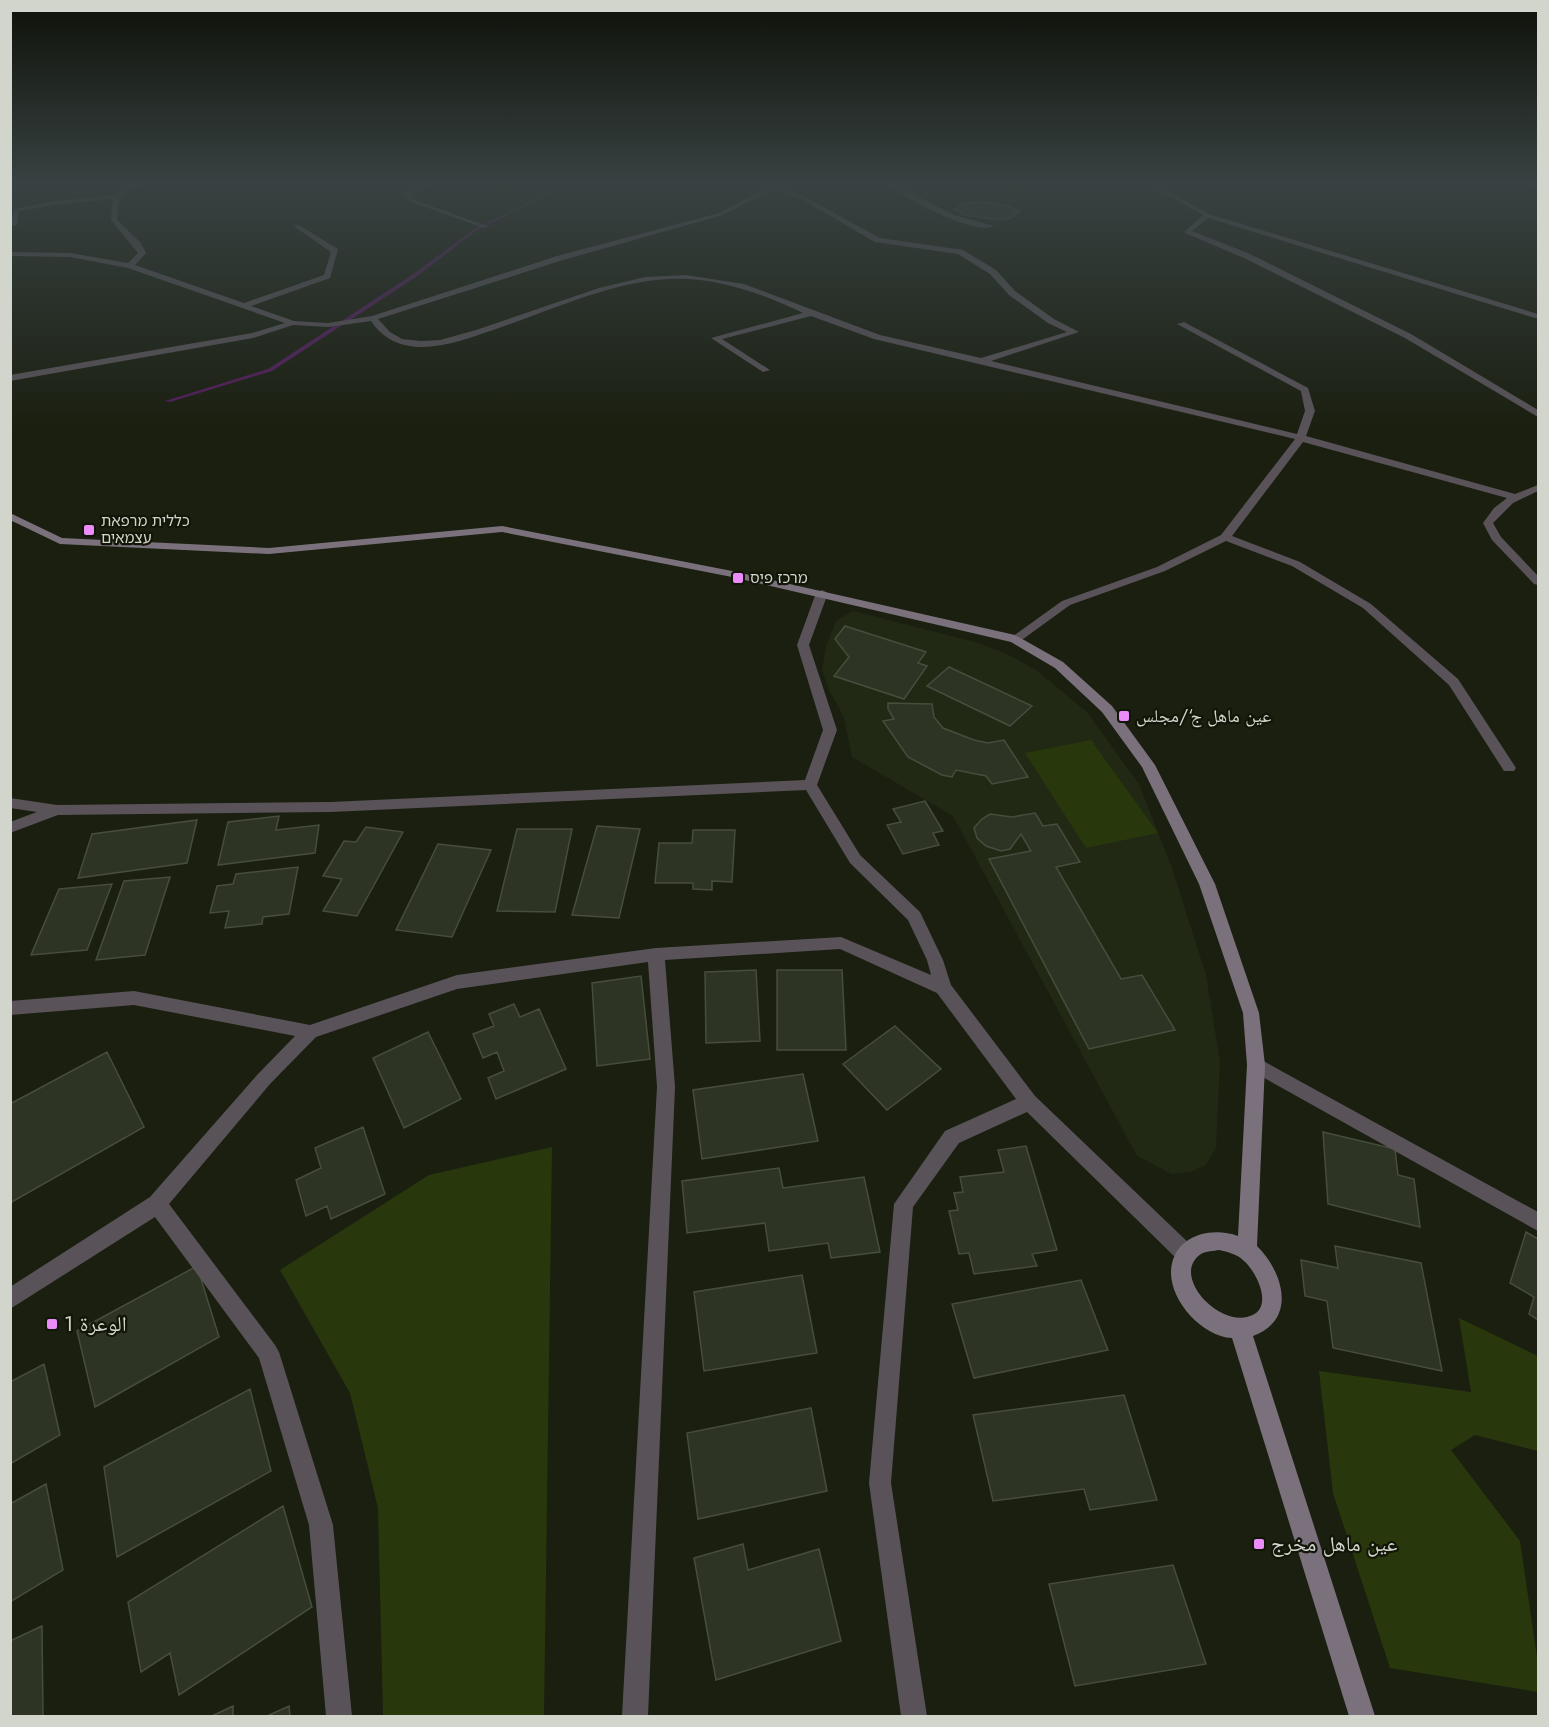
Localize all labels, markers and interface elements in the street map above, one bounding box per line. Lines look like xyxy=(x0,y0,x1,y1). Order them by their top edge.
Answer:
place label: כללית מרפאת עצמאים xyxy=(101,510,190,549)
marker: כללית מרפאת עצמאים xyxy=(82,523,96,537)
place label: מרכז פיס xyxy=(750,567,808,589)
marker: מרכז פיס xyxy=(731,571,745,585)
place label: عين ماهل ج‘/مجلس xyxy=(1136,703,1271,729)
marker: عين ماهل ج‘/مجلس xyxy=(1117,709,1131,723)
place label: الوعرة 1 xyxy=(64,1309,127,1339)
marker: الوعرة 1 xyxy=(45,1317,59,1331)
place label: عين ماهل مخرج xyxy=(1271,1529,1398,1559)
marker: عين ماهل مخرج xyxy=(1252,1537,1266,1551)

